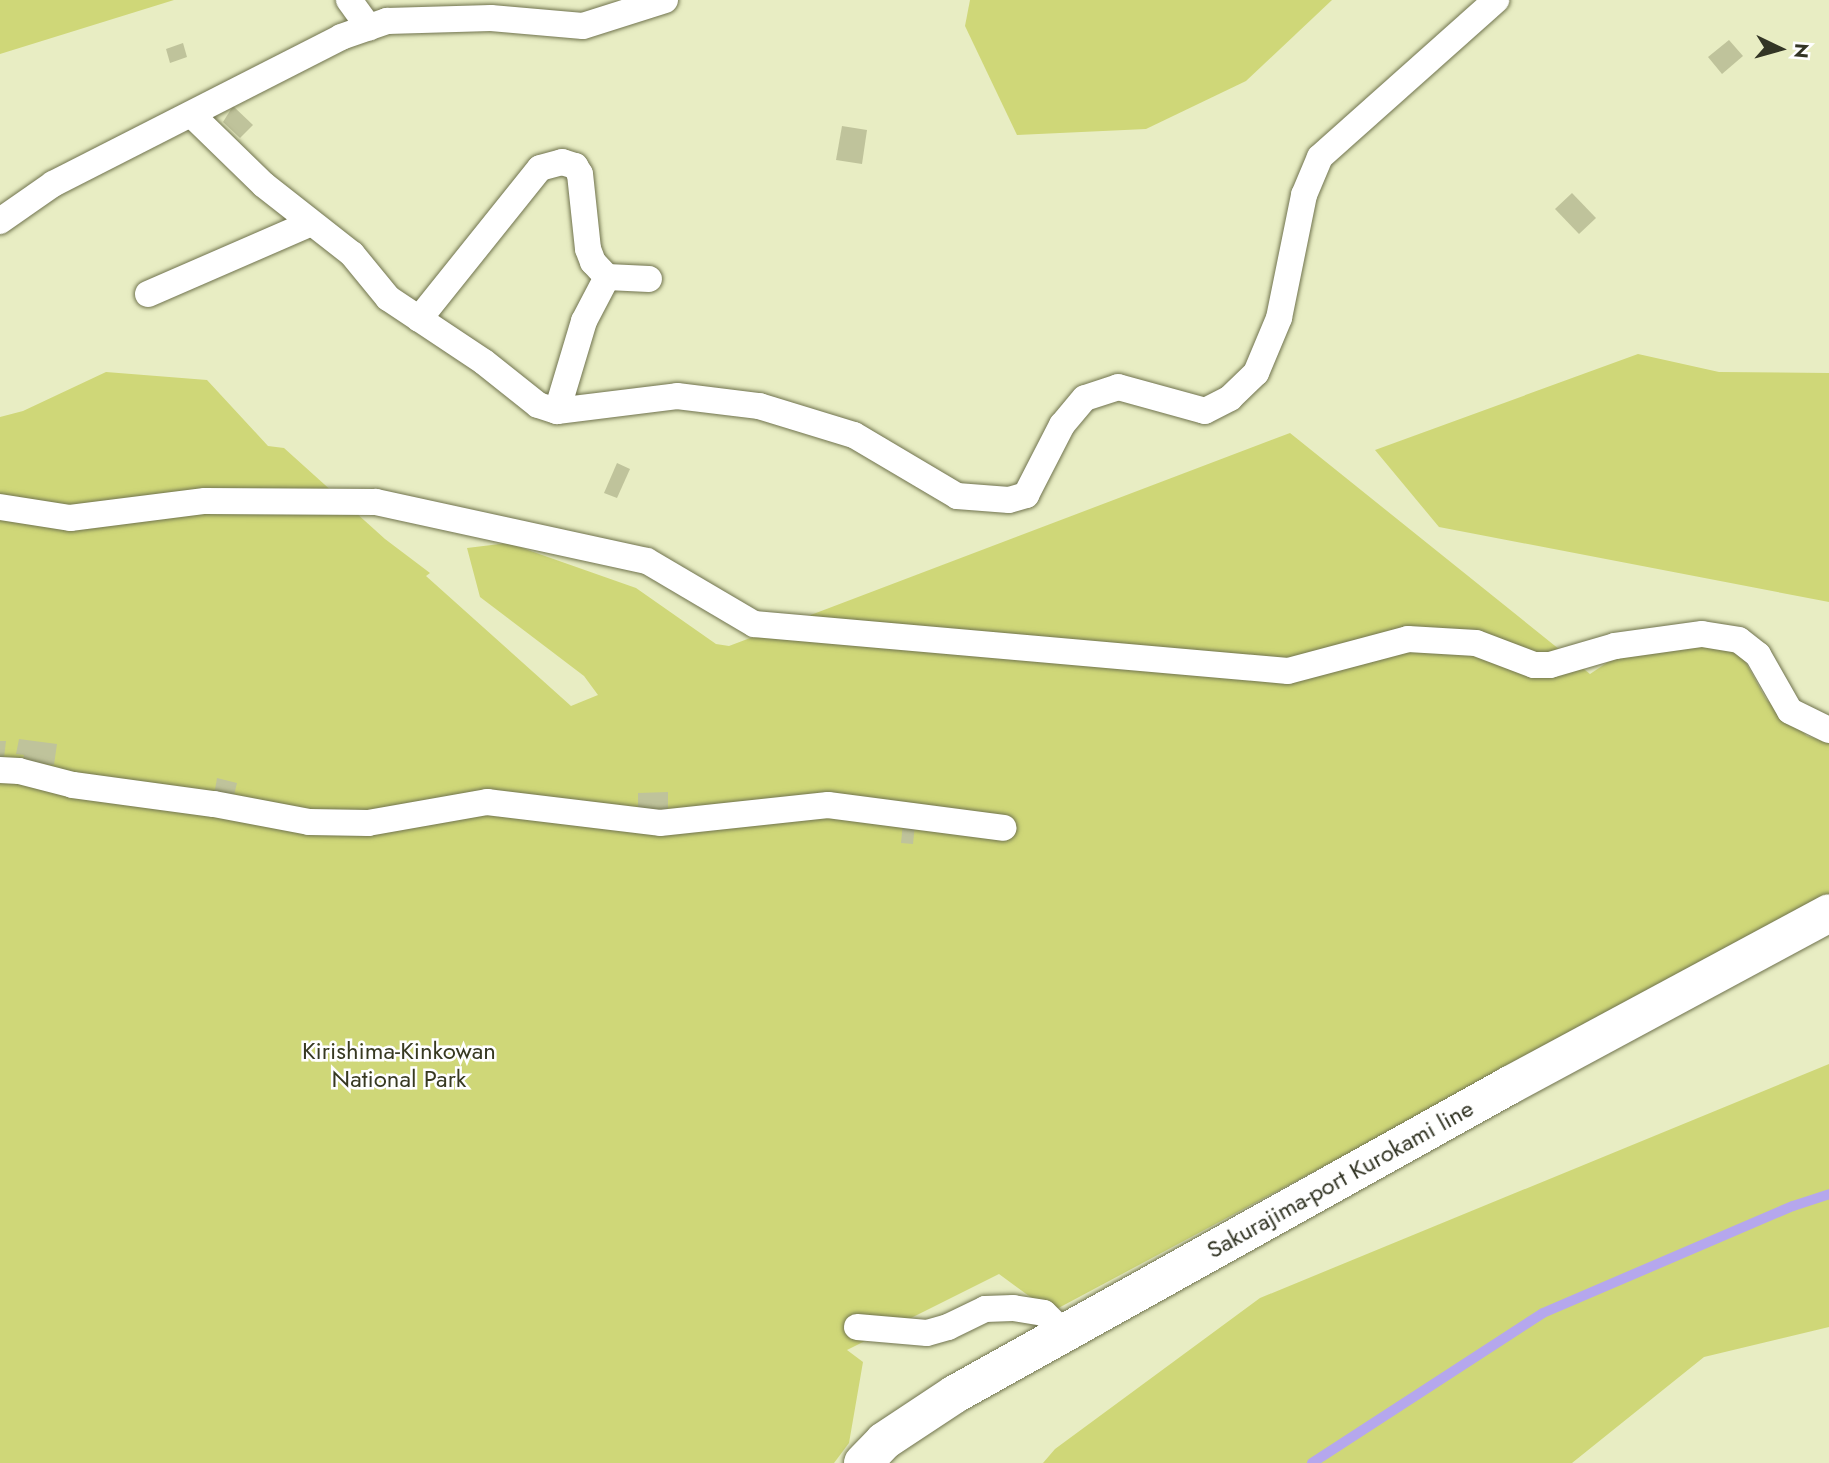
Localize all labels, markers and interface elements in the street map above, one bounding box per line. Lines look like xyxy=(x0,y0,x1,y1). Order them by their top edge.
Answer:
north arrow xyxy=(1745,14,1815,84)
text: N xyxy=(1787,42,1816,60)
park label: Kirishima-Kinkowan National Park xyxy=(302,1037,496,1093)
street label: Sakurajima-port Kurokami line xyxy=(1202,1094,1478,1264)

